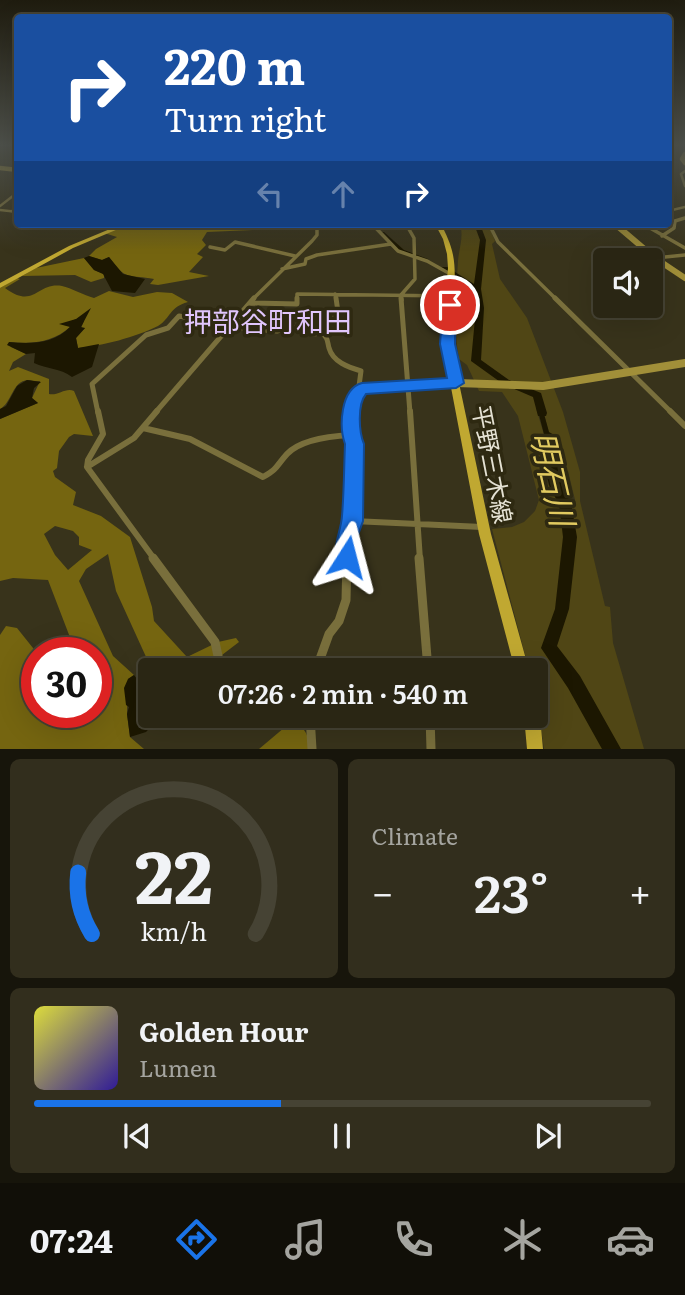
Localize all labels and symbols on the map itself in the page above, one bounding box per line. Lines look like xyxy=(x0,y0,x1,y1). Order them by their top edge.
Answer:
pin xyxy=(420,275,480,335)
district label: 押部谷町和田 xyxy=(184,299,352,341)
street label: 平野三木線 xyxy=(465,402,523,526)
water label: 明石川 xyxy=(521,426,590,533)
position arrow xyxy=(310,520,384,594)
speed limit sign: 30 xyxy=(21,637,112,728)

